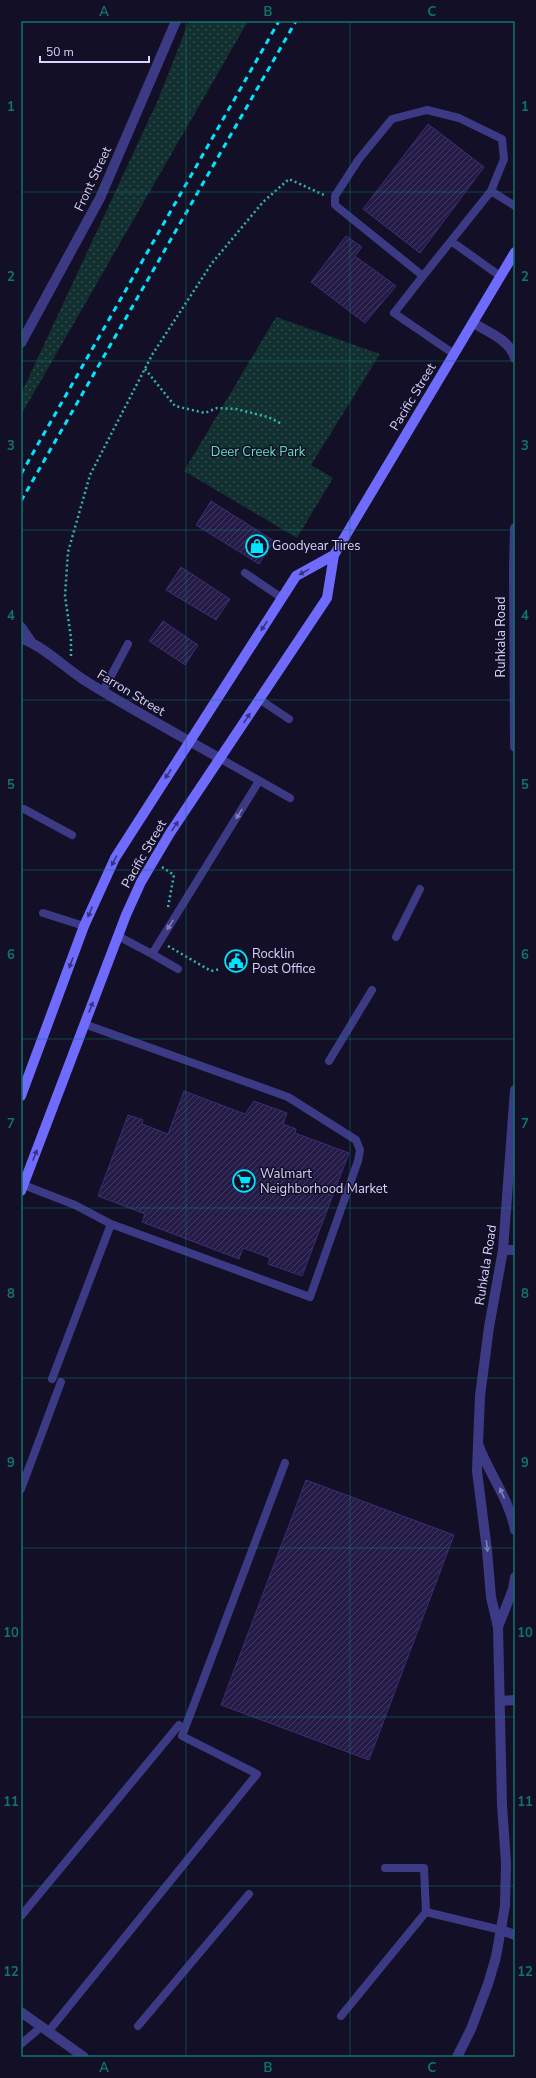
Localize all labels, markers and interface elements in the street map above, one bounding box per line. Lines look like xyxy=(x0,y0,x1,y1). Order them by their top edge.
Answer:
text: A xyxy=(99,3,109,21)
text: B xyxy=(264,3,273,21)
text: C xyxy=(428,3,437,21)
scale bar xyxy=(40,38,149,64)
text: 50 m xyxy=(46,44,74,60)
text: 1 xyxy=(7,98,15,116)
text: 1 xyxy=(521,98,529,116)
street label: Front Street xyxy=(70,143,116,214)
text: 2 xyxy=(7,268,15,286)
text: 2 xyxy=(521,268,529,286)
street label: Pacific Street xyxy=(386,359,441,434)
text: 3 xyxy=(7,437,15,455)
text: 3 xyxy=(521,437,529,455)
park label: Deer Creek Park xyxy=(211,443,306,461)
shop icon: Goodyear Tires xyxy=(244,533,270,559)
place label: Goodyear Tires xyxy=(272,537,360,555)
one-way arrow xyxy=(298,568,310,575)
street label: Ruhkala Road xyxy=(492,596,510,678)
text: 4 xyxy=(7,607,15,625)
text: 4 xyxy=(521,607,529,625)
one-way arrow xyxy=(261,620,268,632)
street label: Farron Street xyxy=(94,666,169,721)
one-way arrow xyxy=(243,713,251,723)
one-way arrow xyxy=(164,769,172,779)
text: 5 xyxy=(7,776,15,794)
text: 5 xyxy=(521,776,529,794)
one-way arrow xyxy=(235,808,242,820)
street label: Pacific Street xyxy=(117,816,171,891)
one-way arrow xyxy=(171,821,179,831)
one-way arrow xyxy=(111,855,117,866)
one-way arrow xyxy=(87,906,93,918)
one-way arrow xyxy=(166,919,174,930)
place label: Rocklin Post Office xyxy=(252,945,315,978)
text: 6 xyxy=(7,946,15,964)
text: 6 xyxy=(521,946,529,964)
public building icon: Rocklin Post Office xyxy=(223,948,249,974)
one-way arrow xyxy=(68,957,74,969)
one-way arrow xyxy=(88,1000,94,1012)
text: 7 xyxy=(7,1115,15,1133)
text: 7 xyxy=(521,1115,529,1133)
one-way arrow xyxy=(32,1148,38,1160)
place label: Walmart Neighborhood Market xyxy=(260,1165,388,1198)
supermarket icon: Walmart Neighborhood Market xyxy=(231,1168,257,1194)
street label: Ruhkala Road xyxy=(471,1224,501,1306)
text: 8 xyxy=(7,1285,15,1303)
text: 8 xyxy=(521,1285,529,1303)
text: 9 xyxy=(7,1454,15,1472)
text: 9 xyxy=(521,1454,529,1472)
one-way arrow xyxy=(499,1487,505,1499)
one-way arrow xyxy=(484,1540,490,1552)
text: 10 xyxy=(3,1624,19,1642)
text: 10 xyxy=(517,1624,533,1642)
text: 11 xyxy=(3,1793,19,1811)
text: 11 xyxy=(517,1793,533,1811)
text: 12 xyxy=(3,1963,19,1981)
text: 12 xyxy=(517,1963,533,1981)
text: A xyxy=(99,2059,109,2077)
text: B xyxy=(264,2059,273,2077)
text: C xyxy=(428,2059,437,2077)

